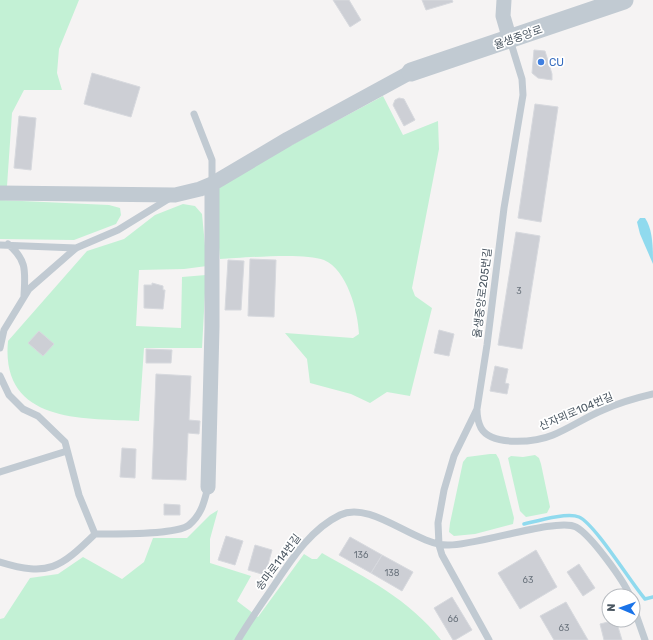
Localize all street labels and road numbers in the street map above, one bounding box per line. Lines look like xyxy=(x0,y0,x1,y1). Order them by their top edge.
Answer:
street label: 율생중앙로 xyxy=(492,23,544,52)
street label: 율생중앙로205번길 xyxy=(471,247,494,339)
street label: 산자뫼로104번길 xyxy=(537,390,615,433)
street label: 송마로114번길 xyxy=(253,532,304,593)

